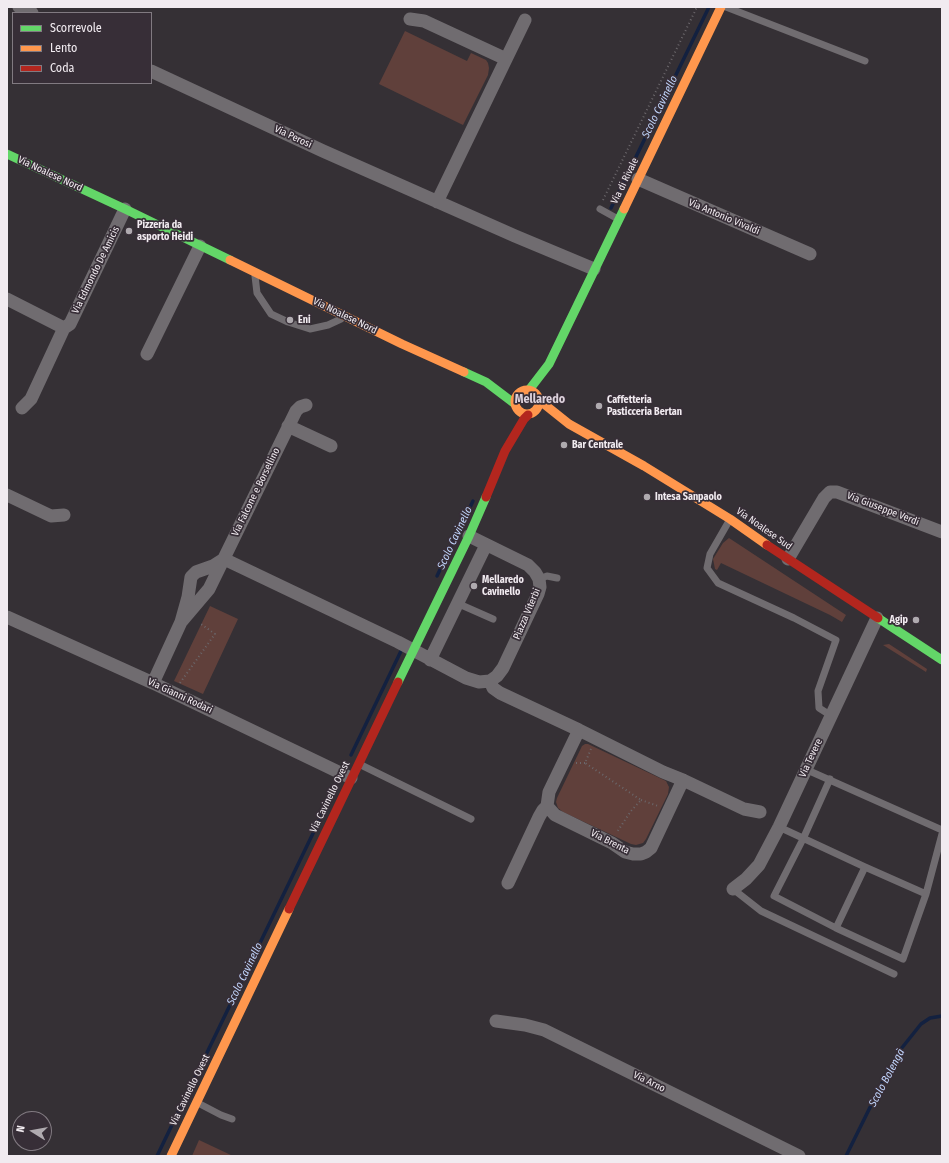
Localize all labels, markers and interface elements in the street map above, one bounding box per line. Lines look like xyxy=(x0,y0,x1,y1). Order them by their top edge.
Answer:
legend xyxy=(12,12,152,84)
text: Scorrevole xyxy=(50,21,102,35)
text: Lento xyxy=(50,41,77,55)
text: Coda xyxy=(50,61,74,75)
water label: Scolo Cavinello xyxy=(639,74,681,140)
street label: Via Perosi xyxy=(272,123,314,151)
street label: Via Noalese Nord xyxy=(16,154,84,194)
street label: Via di Rivale xyxy=(609,156,641,206)
street label: Via Antonio Vivaldi xyxy=(687,197,761,237)
place label: Pizzeria da asporto Heidi xyxy=(137,219,193,242)
street label: Via Edmondo De Amicis xyxy=(70,224,122,316)
marker: Pizzeria da asporto Heidi xyxy=(124,226,134,236)
street label: Via Noalese Nord xyxy=(311,295,379,337)
place label: Eni xyxy=(298,314,310,326)
marker: Eni xyxy=(285,315,295,325)
district label: Mellaredo xyxy=(515,393,565,407)
place label: Caffetteria Pasticceria Bertan xyxy=(607,394,682,418)
marker: Caffetteria Pasticceria Bertan xyxy=(594,401,604,411)
place label: Bar Centrale xyxy=(572,439,623,451)
marker: Bar Centrale xyxy=(559,440,569,450)
street label: Via Falcone e Borsellino xyxy=(229,446,283,538)
street label: Via Giuseppe Verdi xyxy=(845,490,921,528)
place label: Intesa Sanpaolo xyxy=(655,491,722,503)
marker: Intesa Sanpaolo xyxy=(642,492,652,502)
water label: Scolo Cavinello xyxy=(435,504,475,572)
street label: Via Noalese Sud xyxy=(734,505,794,553)
place label: Mellaredo Cavinello xyxy=(482,574,524,598)
marker: Mellaredo Cavinello xyxy=(469,581,479,591)
street label: Piazza Viterbi xyxy=(511,586,543,642)
place label: Agip xyxy=(890,614,908,626)
marker: Agip xyxy=(911,615,921,625)
street label: Via Gianni Rodari xyxy=(146,676,214,716)
street label: Via Tevere xyxy=(797,737,825,779)
street label: Via Cavinello Ovest xyxy=(308,759,352,835)
street label: Via Brenta xyxy=(589,827,631,857)
water label: Scolo Cavinello xyxy=(224,941,266,1007)
water label: Scolo Bolengà xyxy=(866,1047,908,1109)
street label: Via Cavinello Ovest xyxy=(168,1052,212,1128)
street label: Via Arno xyxy=(631,1069,667,1095)
north arrow xyxy=(12,1111,52,1151)
text: N xyxy=(14,1124,28,1133)

